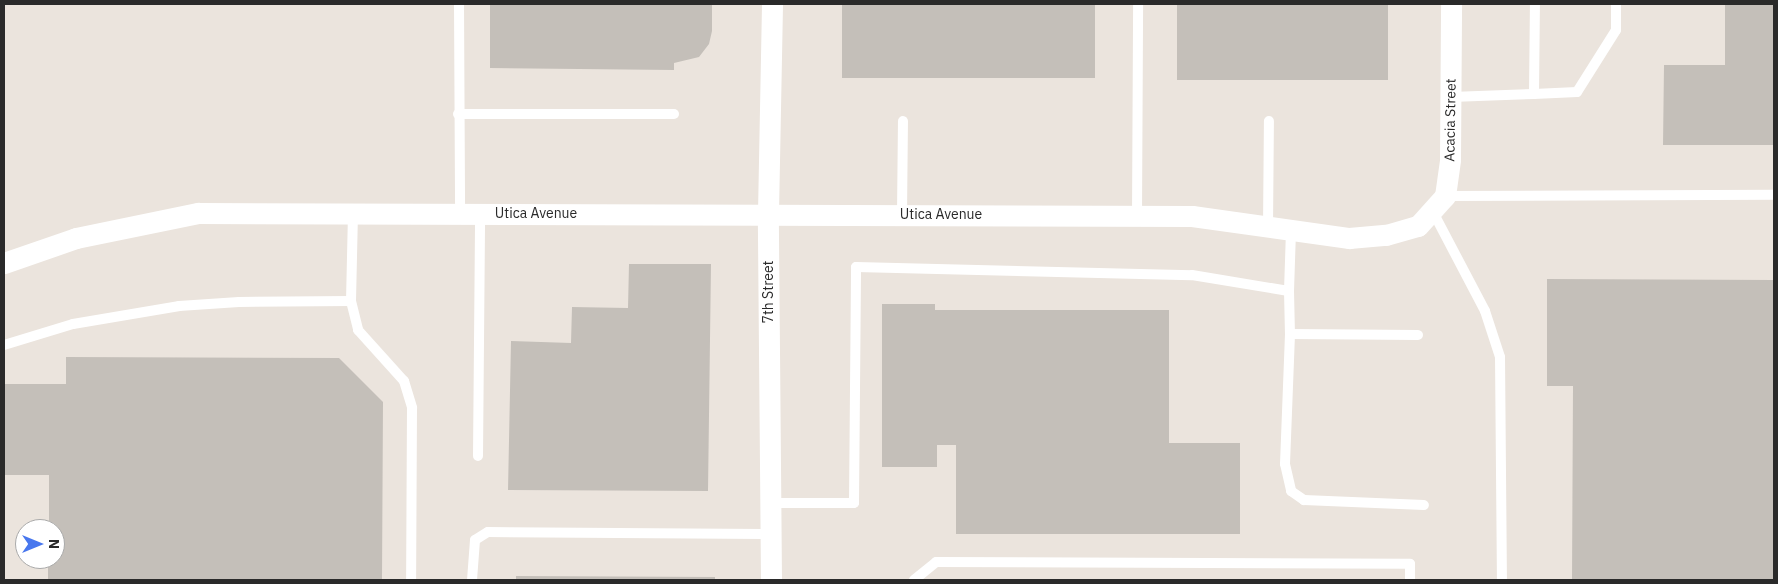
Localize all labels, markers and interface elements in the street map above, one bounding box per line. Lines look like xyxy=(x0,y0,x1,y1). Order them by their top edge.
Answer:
street label: Acacia Street xyxy=(1441,78,1459,162)
street label: Utica Avenue xyxy=(495,205,577,221)
street label: Utica Avenue xyxy=(900,206,982,222)
street label: 7th Street xyxy=(760,261,776,323)
north arrow xyxy=(15,519,65,569)
text: N xyxy=(45,539,63,549)

